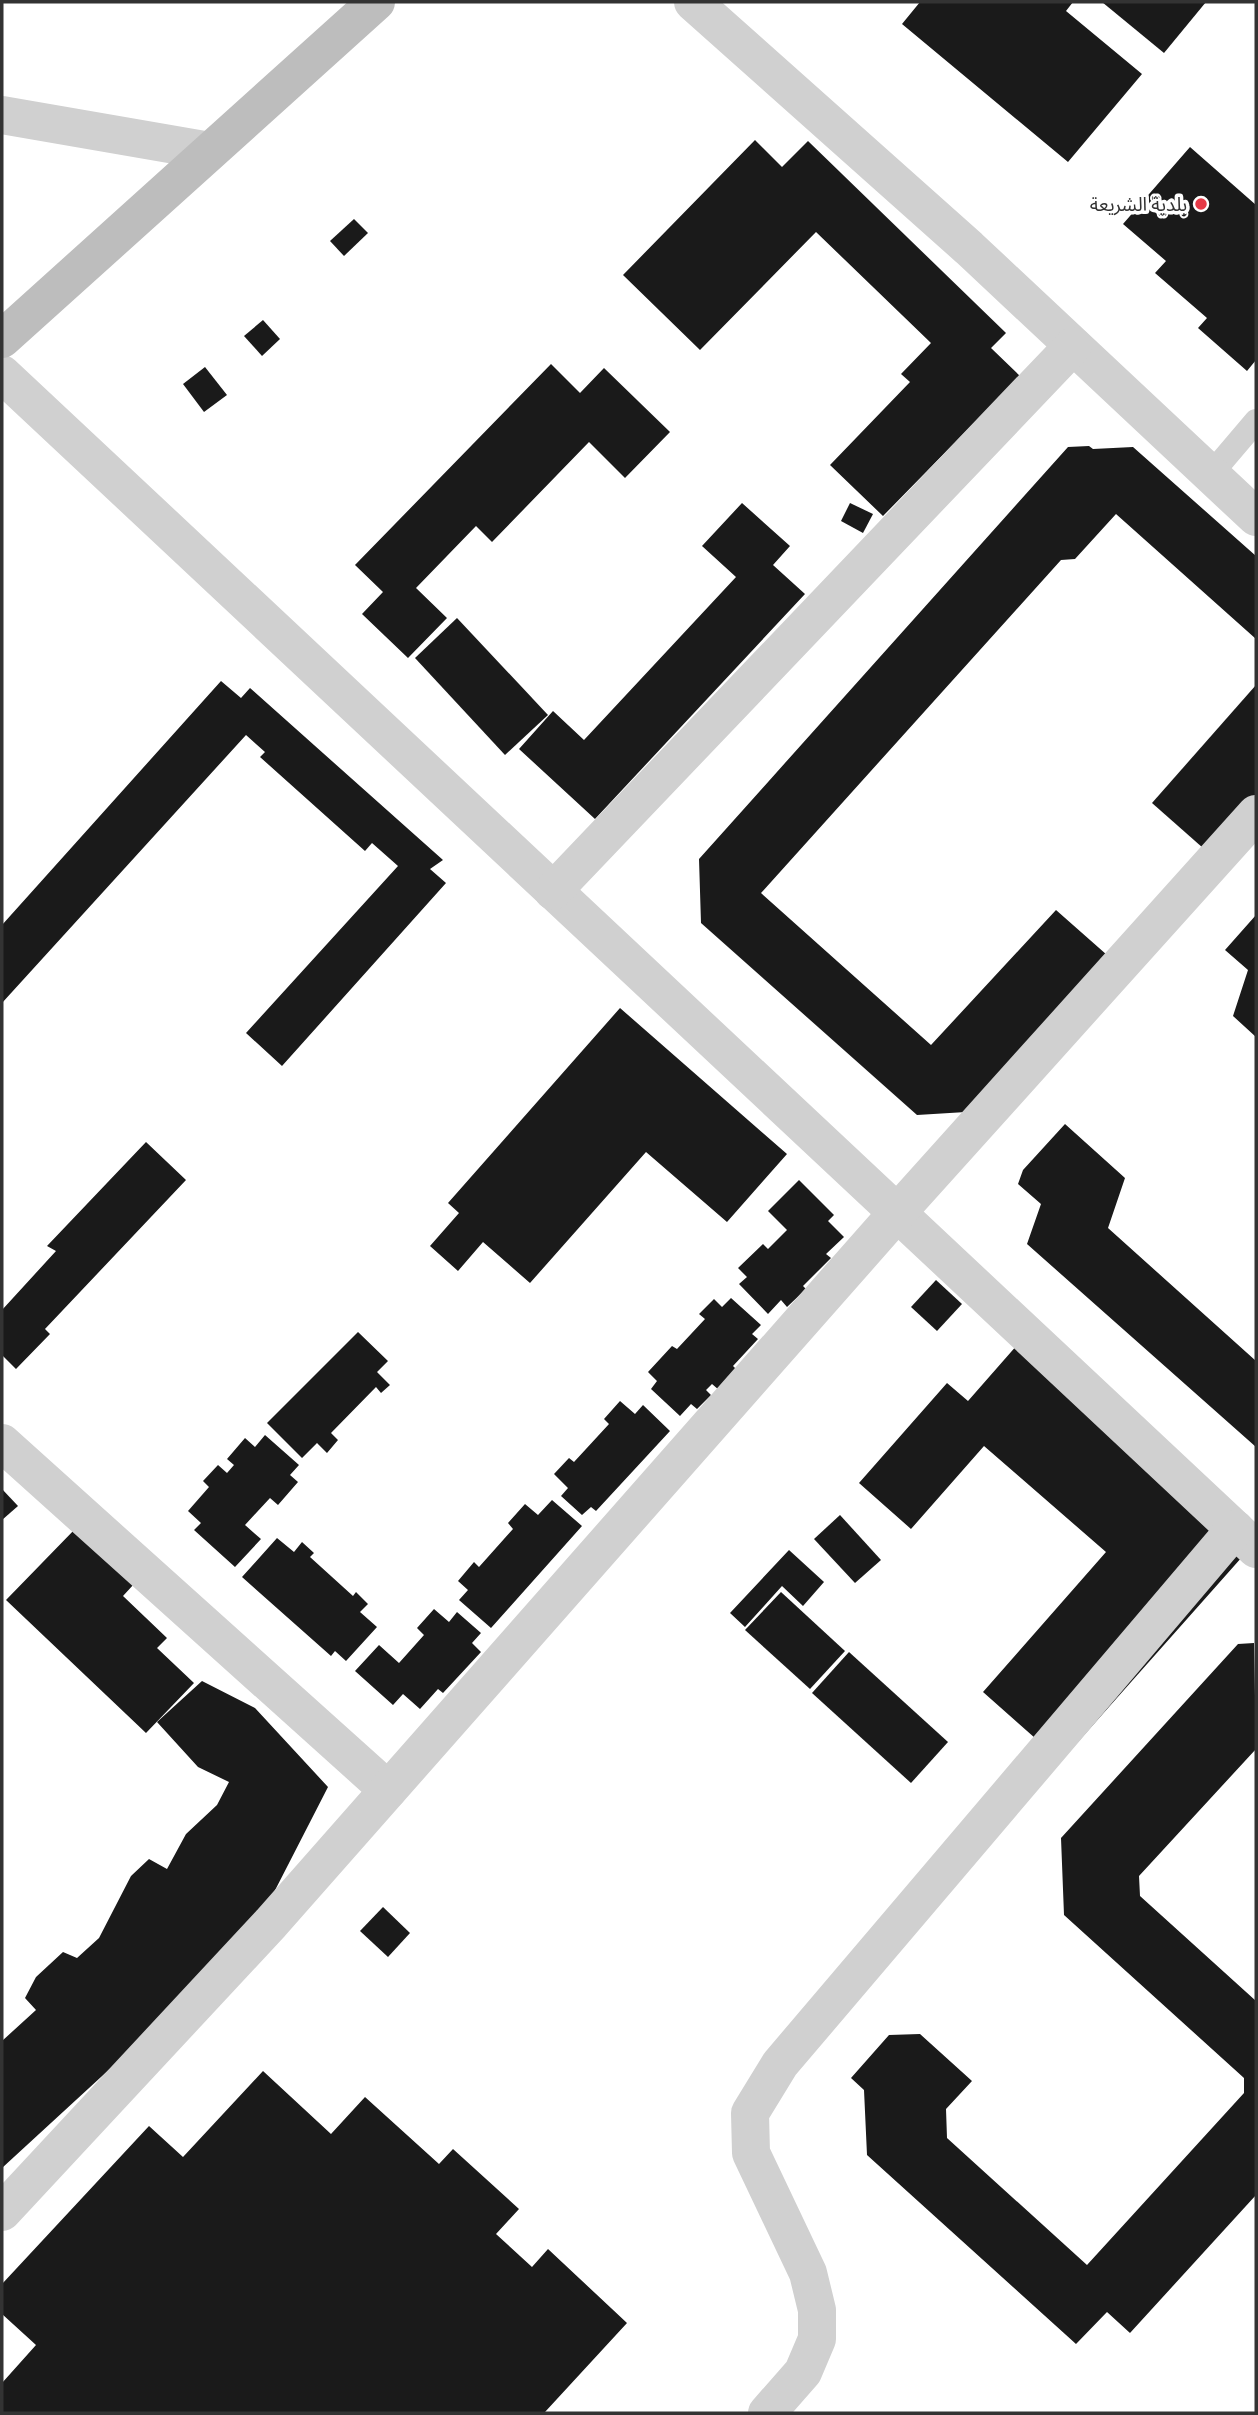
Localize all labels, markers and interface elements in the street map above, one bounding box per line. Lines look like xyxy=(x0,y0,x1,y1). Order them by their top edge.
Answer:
place label: بلدية الشريعة xyxy=(1090,192,1187,216)
marker: بلدية الشريعة xyxy=(1193,196,1209,212)

